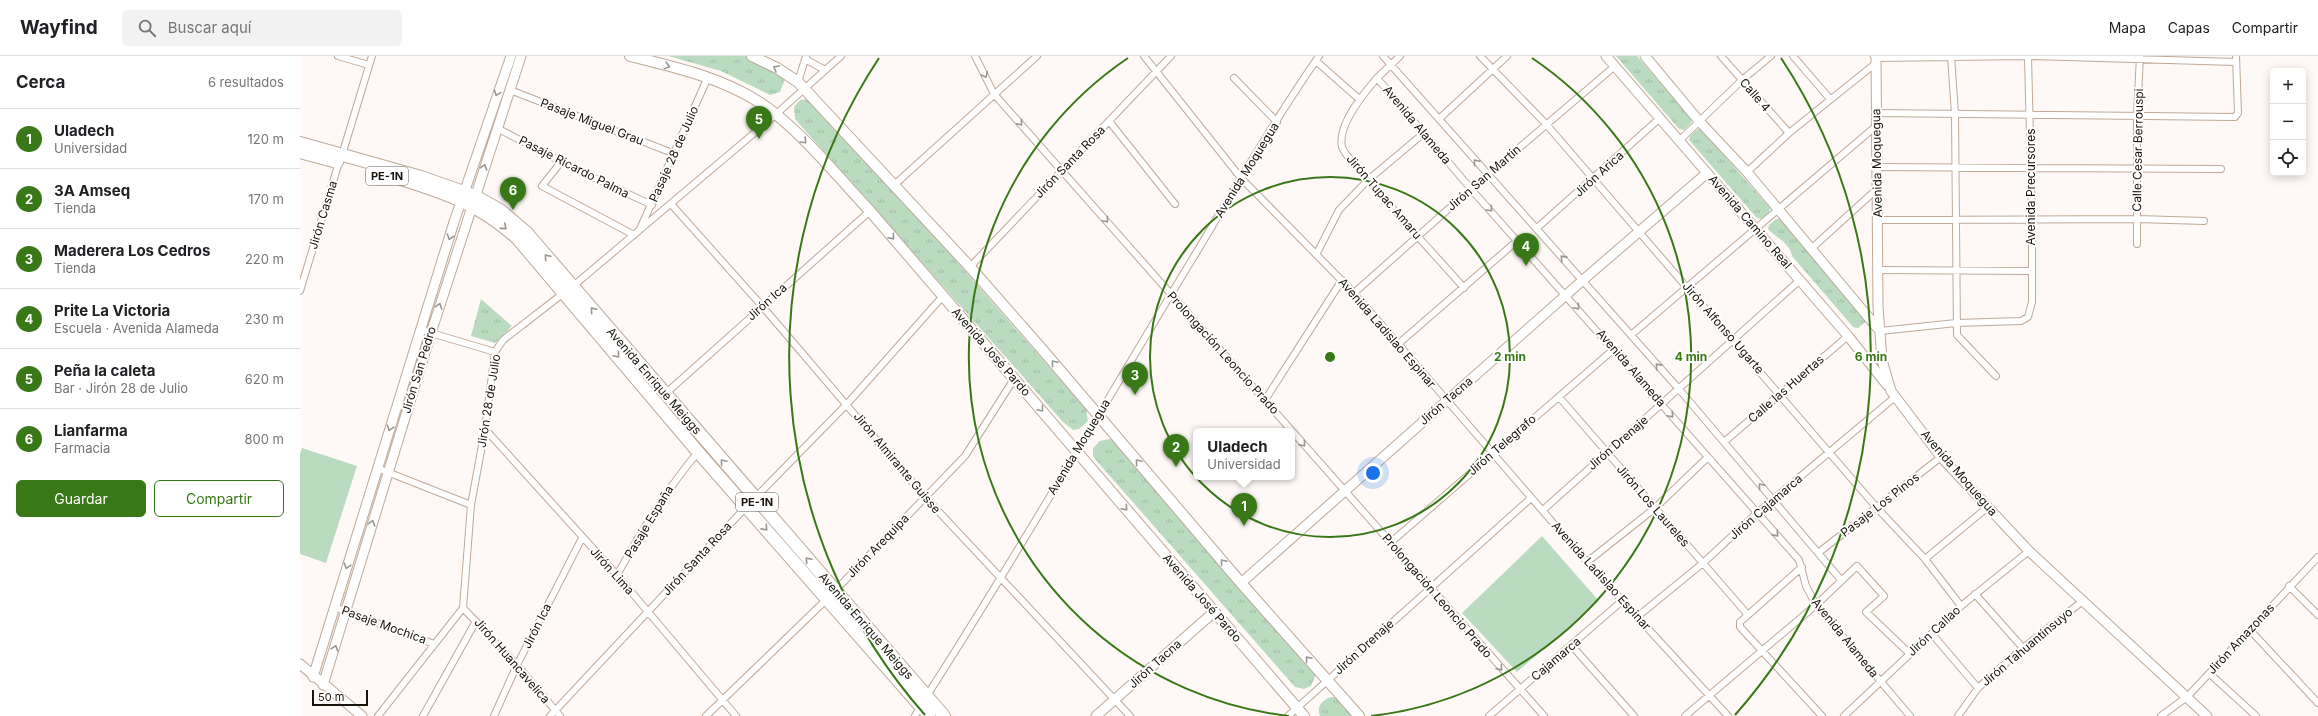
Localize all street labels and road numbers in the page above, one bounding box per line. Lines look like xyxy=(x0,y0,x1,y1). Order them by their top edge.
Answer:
street label: Calle 4 xyxy=(1737,75,1774,115)
street label: Avenida Alameda xyxy=(1380,82,1455,167)
street label: Calle Cesar Berrouspi xyxy=(2129,88,2146,212)
street label: Pasaje Miguel Grau xyxy=(538,95,646,148)
street label: Pasaje 28 de Julio xyxy=(646,103,701,204)
street label: Avenida Moquegua xyxy=(1868,108,1885,218)
street label: Avenida Moquegua xyxy=(1211,119,1282,220)
street label: Jirón Santa Rosa xyxy=(1031,122,1108,201)
street label: Avenida Precursores xyxy=(2023,128,2038,246)
street label: Pasaje Ricardo Palma xyxy=(517,132,632,201)
street label: Jirón San Martin xyxy=(1444,142,1524,214)
street label: Jirón Arica xyxy=(1571,148,1626,200)
street label: Jirón Tupac Amaru xyxy=(1344,151,1425,242)
road number: PE-1N xyxy=(366,167,408,185)
street label: Avenida Camino Real xyxy=(1706,172,1795,272)
street label: Jirón Casma xyxy=(305,179,340,251)
street label: Avenida Ladislao Espinar xyxy=(1335,275,1440,391)
street label: Jirón Alfonso Ugarte xyxy=(1679,279,1767,377)
street label: Jirón Ica xyxy=(744,280,790,323)
street label: Prolongación Leoncio Prado xyxy=(1164,288,1282,417)
street label: Avenida José Pardo xyxy=(949,304,1034,399)
street label: Avenida Enrique Meiggs xyxy=(604,324,705,437)
street label: Jirón San Pedro xyxy=(398,325,439,415)
street label: Avenida Alameda xyxy=(1594,326,1669,410)
street label: Calle las Huertas xyxy=(1745,352,1827,426)
street label: Jirón 28 de Julio xyxy=(474,353,503,449)
street label: Jirón Tacna xyxy=(1416,373,1476,428)
street label: Avenida Moquegua xyxy=(1044,396,1113,497)
street label: Jirón Almirante Guisse xyxy=(851,409,944,516)
street label: Jirón Telegrafo xyxy=(1465,411,1539,478)
street label: Jirón Drenaje xyxy=(1584,412,1651,473)
street label: Avenida Moquegua xyxy=(1918,427,2001,519)
street label: Jirón Los Laureles xyxy=(1614,462,1693,550)
street label: Pasaje Los Pinos xyxy=(1837,469,1922,540)
street label: Jirón Cajamarca xyxy=(1726,471,1805,543)
street label: Pasaje España xyxy=(621,483,676,561)
road number: PE-1N xyxy=(736,493,778,511)
street label: Jirón Arequipa xyxy=(843,511,912,581)
street label: Avenida Ladislao Espinar xyxy=(1549,518,1654,633)
street label: Jirón Santa Rosa xyxy=(659,519,735,599)
street label: Prolongación Leoncio Prado xyxy=(1379,530,1495,661)
street label: Jirón Lima xyxy=(587,544,638,597)
street label: Avenida José Pardo xyxy=(1160,550,1245,645)
street label: Avenida Enrique Meiggs xyxy=(816,569,917,682)
street label: Avenida Alameda xyxy=(1809,595,1882,680)
street label: Jirón Amazonas xyxy=(2204,600,2277,677)
street label: Jirón Ica xyxy=(519,601,554,651)
street label: Pasaje Mochica xyxy=(340,602,429,647)
street label: Jirón Callao xyxy=(1904,602,1963,659)
street label: Jirón Tahuantinsuyo xyxy=(1978,604,2075,689)
street label: Jirón Huancavelica xyxy=(471,615,554,706)
street label: Jirón Drenaje xyxy=(1331,616,1397,677)
street label: Cajamarca xyxy=(1528,633,1584,684)
street label: Jirón Tacna xyxy=(1125,636,1184,691)

